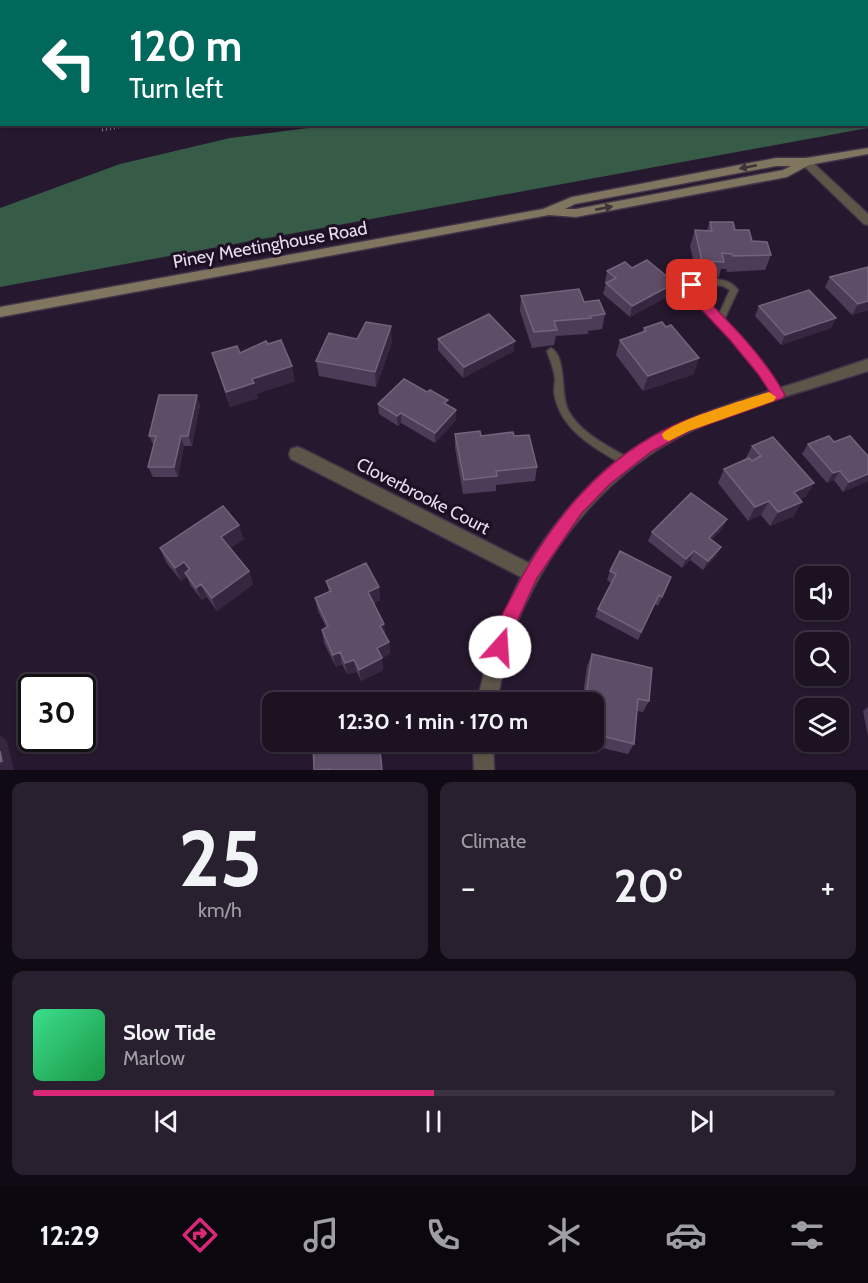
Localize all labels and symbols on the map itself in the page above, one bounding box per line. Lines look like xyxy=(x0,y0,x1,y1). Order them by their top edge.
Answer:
one-way arrow xyxy=(739,163,758,172)
one-way arrow xyxy=(595,203,614,212)
street label: Piney Meetinghouse Road xyxy=(171,217,369,273)
pin xyxy=(666,259,717,310)
street label: Cloverbrooke Court xyxy=(353,453,493,539)
position arrow xyxy=(468,615,532,679)
speed limit sign: 30 xyxy=(18,674,96,752)

